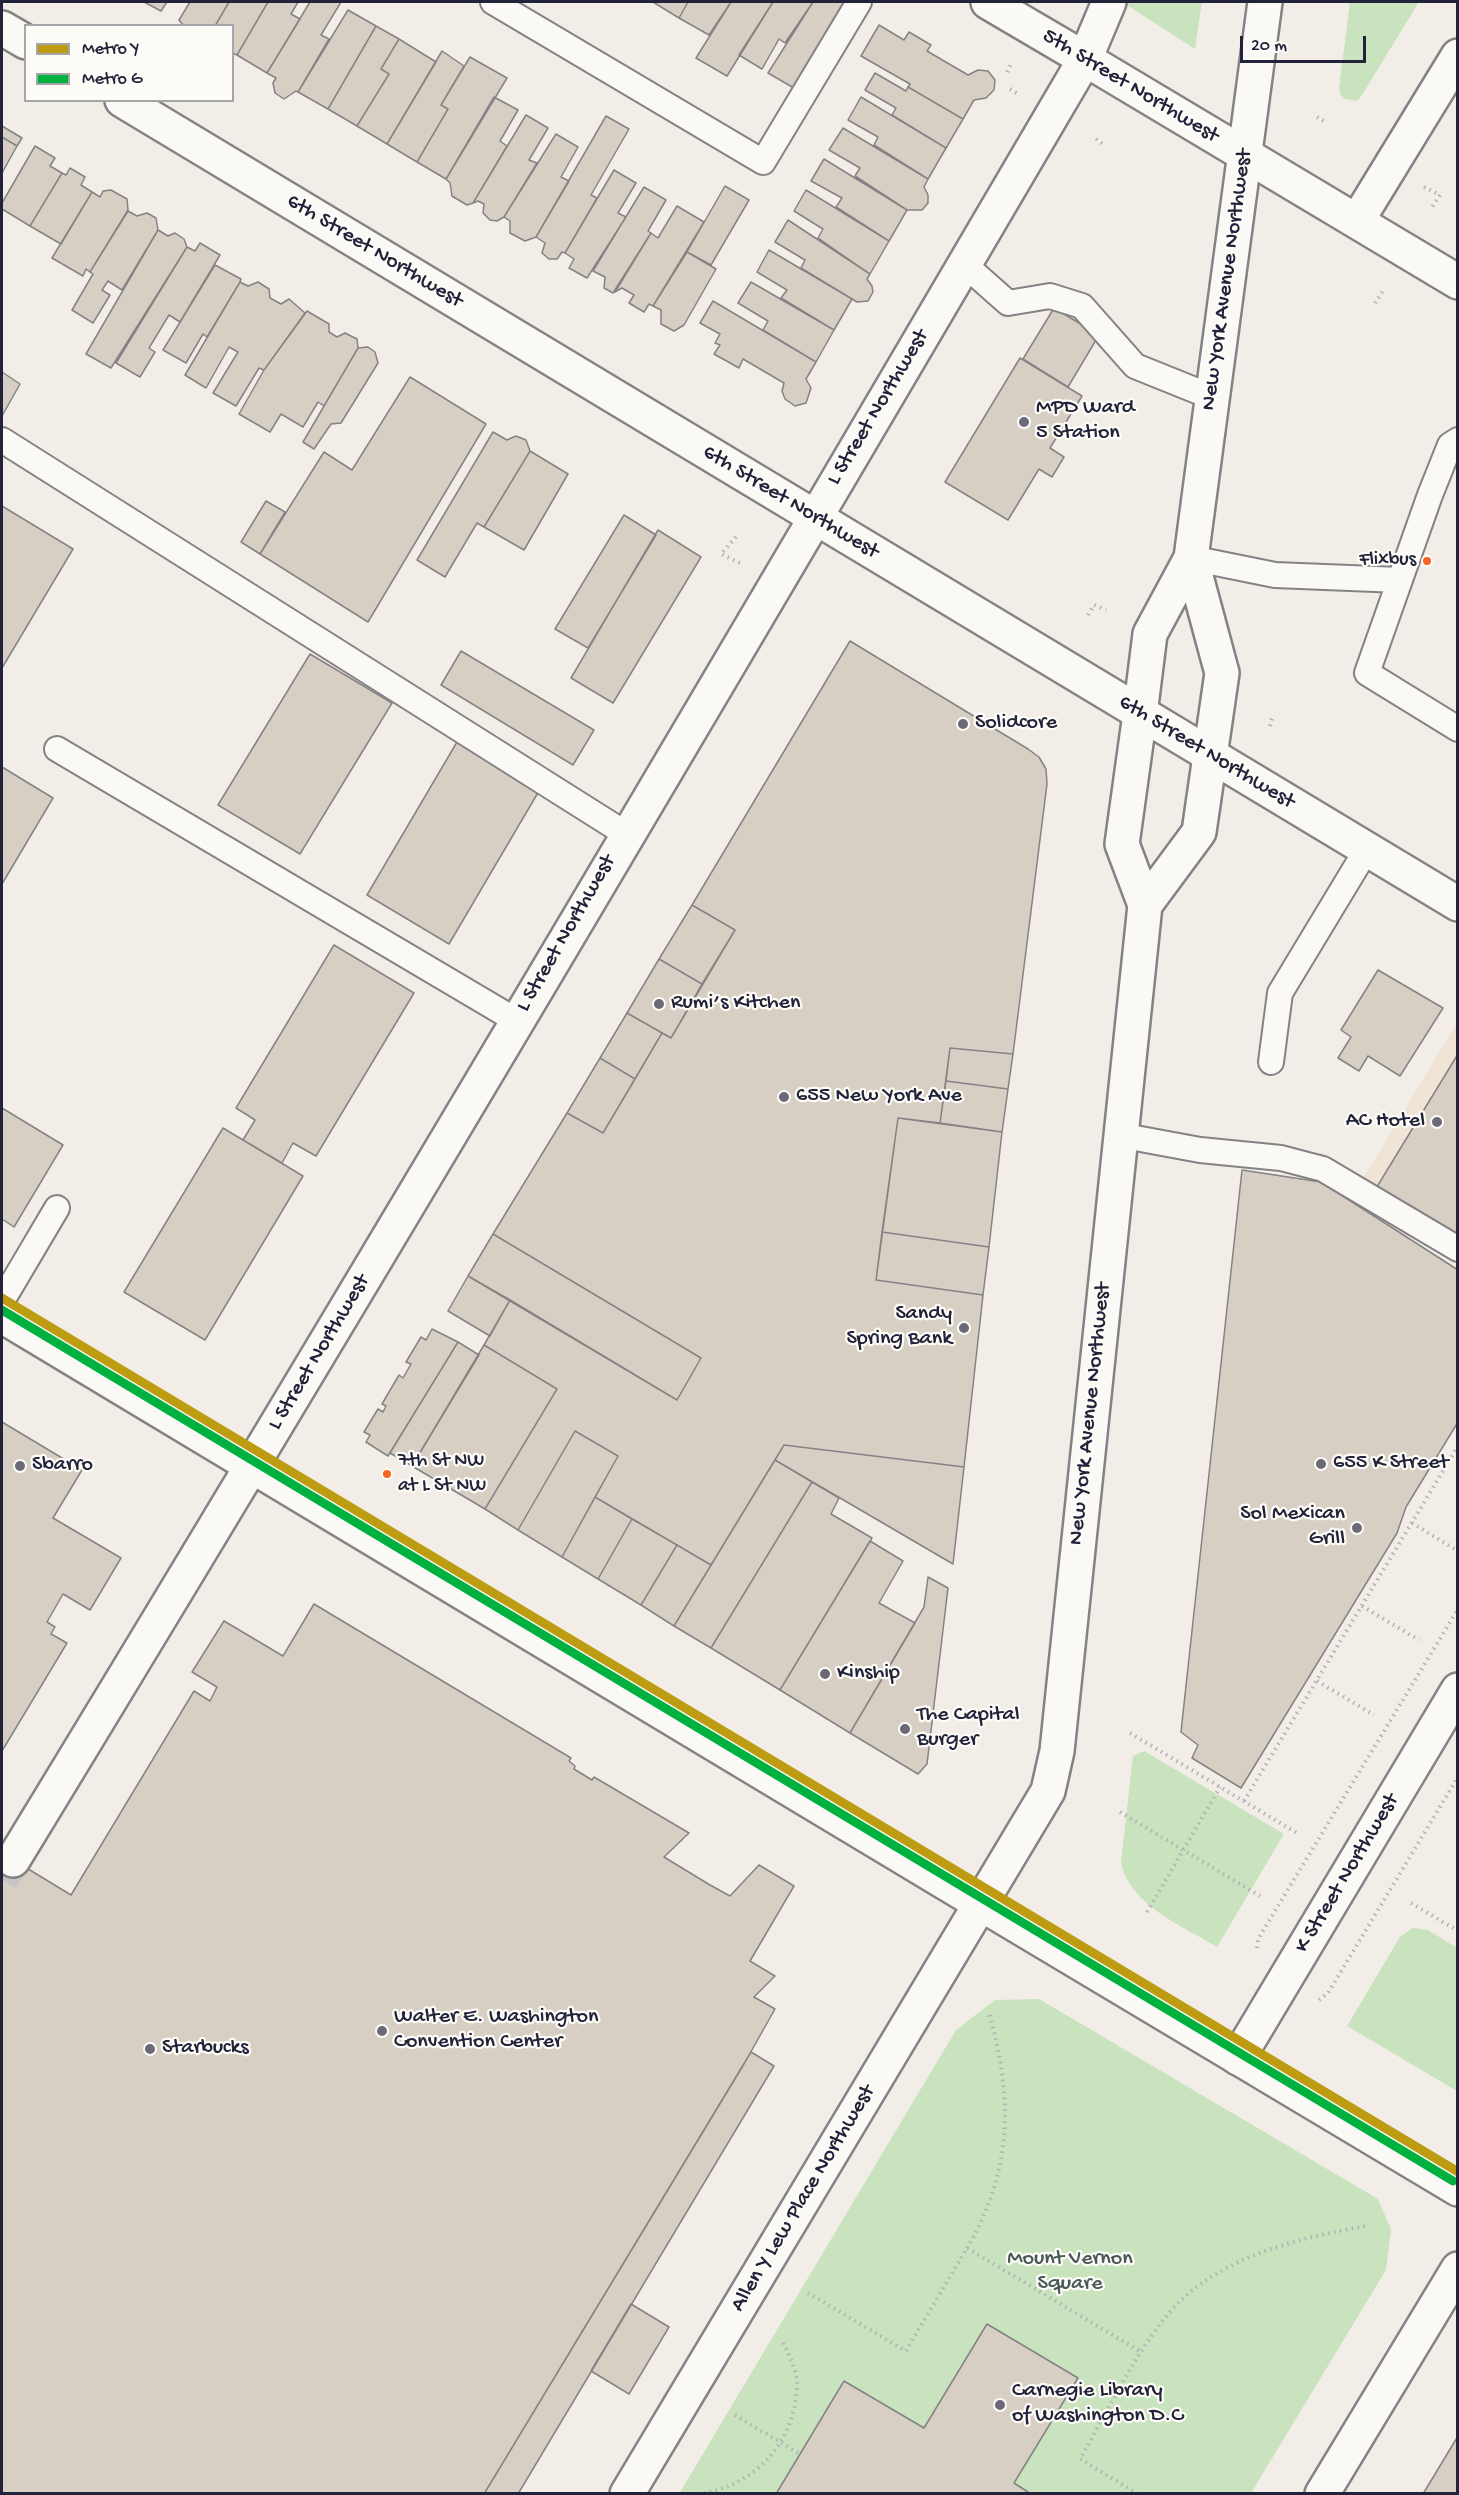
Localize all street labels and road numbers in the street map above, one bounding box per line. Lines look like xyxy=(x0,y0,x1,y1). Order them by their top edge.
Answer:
street label: 5th Street Northwest xyxy=(1037,24,1223,150)
street label: New York Avenue Northwest xyxy=(1197,148,1259,412)
street label: 6th Street Northwest xyxy=(281,189,467,315)
street label: L Street Northwest xyxy=(822,325,936,491)
street label: 6th Street Northwest xyxy=(697,440,883,566)
street label: 6th Street Northwest xyxy=(1113,690,1299,816)
street label: L Street Northwest xyxy=(511,851,623,1017)
street label: L Street Northwest xyxy=(263,1270,377,1436)
street label: New York Avenue Northwest xyxy=(1064,1282,1118,1546)
street label: K Street Northwest xyxy=(1290,1790,1406,1958)
street label: Allen Y Lew Place Northwest xyxy=(726,2081,882,2317)

